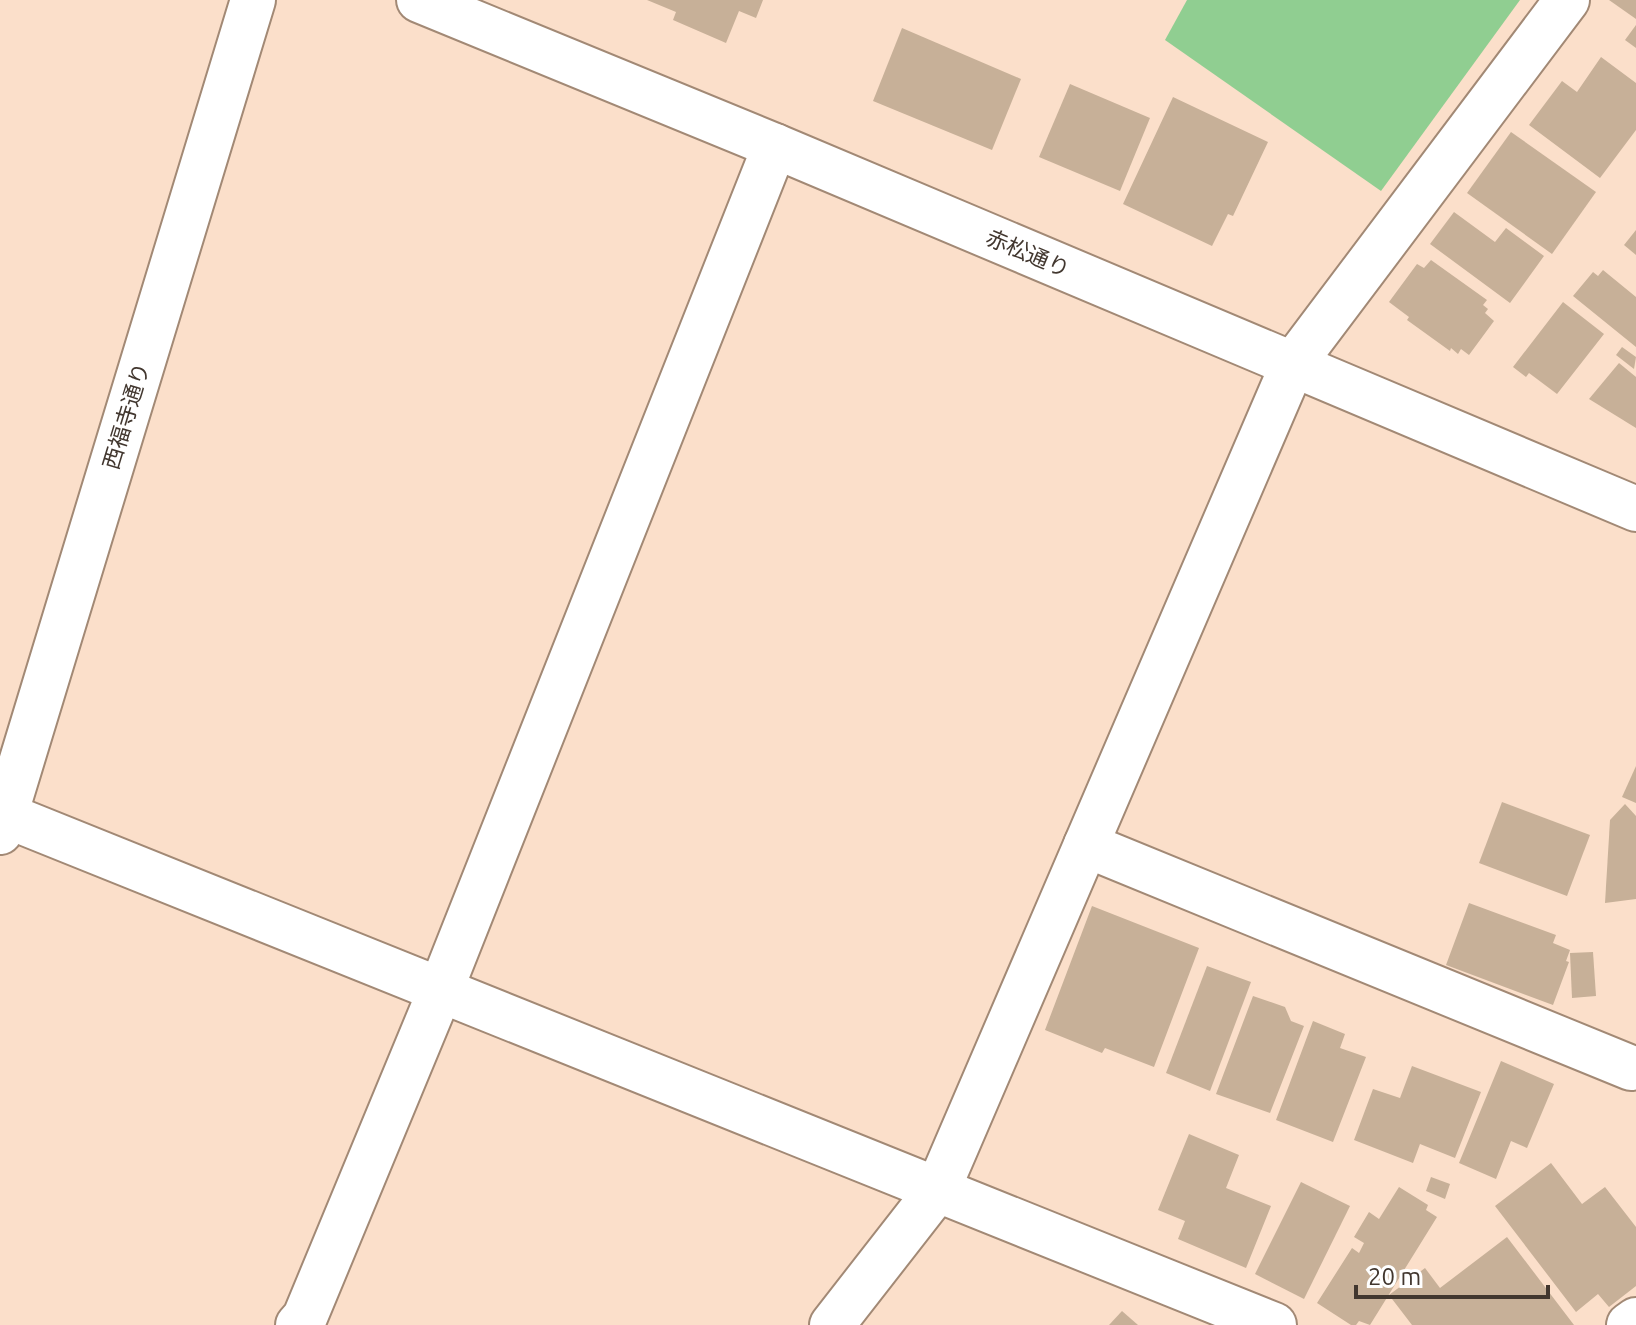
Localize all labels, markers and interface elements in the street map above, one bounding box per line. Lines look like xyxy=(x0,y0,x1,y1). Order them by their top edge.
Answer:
street label: 赤松通り xyxy=(983,224,1074,281)
street label: 西福寺通り xyxy=(97,360,154,472)
scale bar xyxy=(1356,1249,1548,1299)
text: 20 m xyxy=(1368,1263,1421,1290)

